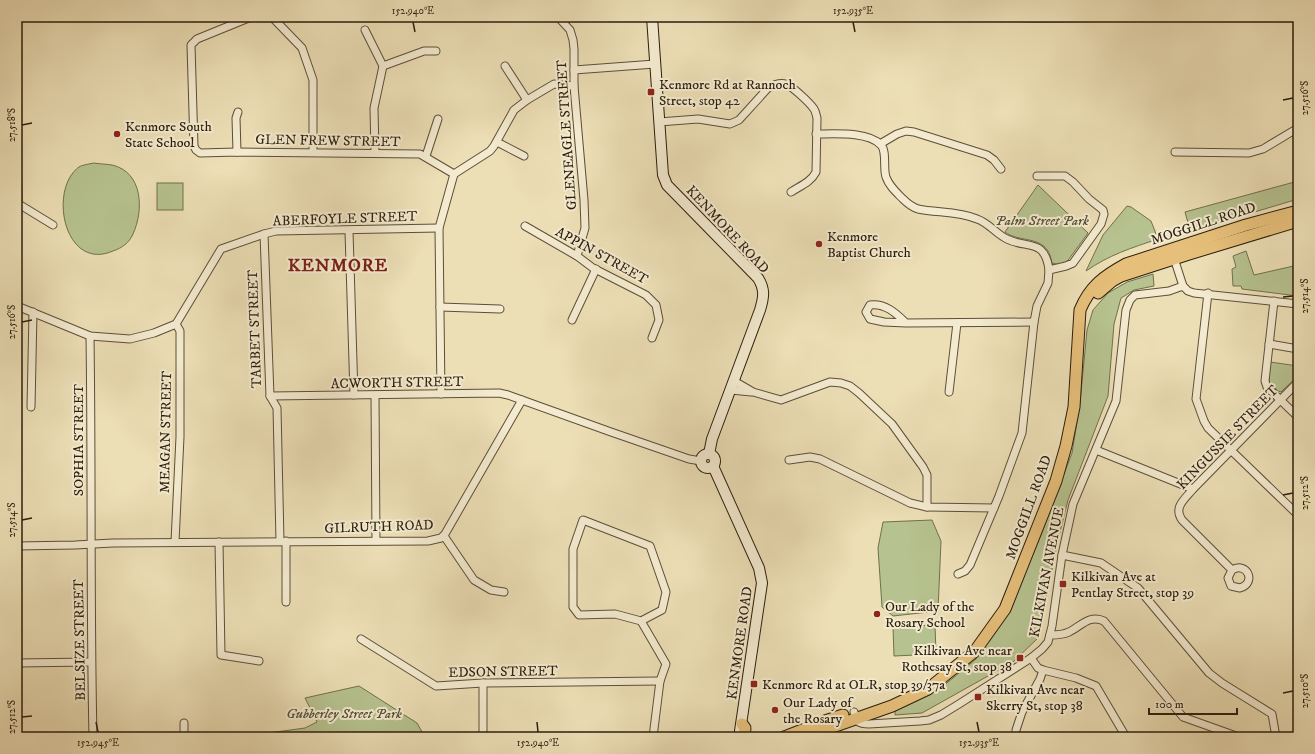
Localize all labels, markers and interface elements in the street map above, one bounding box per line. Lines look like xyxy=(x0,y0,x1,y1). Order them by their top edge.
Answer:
text: 152.940°E xyxy=(392,5,434,17)
text: 152.935°E xyxy=(833,5,873,17)
street label: GLENEAGLE STREET xyxy=(553,59,581,211)
place label: Kenmore Rd at Rannoch Street, stop 42 xyxy=(659,76,796,110)
text: 27.516°S xyxy=(1299,81,1311,115)
marker: Kenmore Rd at Rannoch Street, stop 42 xyxy=(646,87,656,97)
text: 27.518°S xyxy=(6,108,18,142)
place label: Kenmore South State School xyxy=(125,118,212,152)
marker: Kenmore South State School xyxy=(112,129,122,139)
street label: GLEN FREW STREET xyxy=(255,131,401,151)
street label: KENMORE ROAD xyxy=(682,182,773,278)
street label: MOGGILL ROAD xyxy=(1148,198,1258,249)
street label: ABERFOYLE STREET xyxy=(272,207,418,231)
park label: Palm Street Park xyxy=(995,212,1089,230)
street label: APPIN STREET xyxy=(552,223,651,289)
place label: Kenmore Baptist Church xyxy=(827,228,912,262)
marker: Kenmore Baptist Church xyxy=(814,239,824,249)
district label: KENMORE xyxy=(288,255,388,277)
street label: TARBET STREET xyxy=(244,269,266,389)
text: 27.514°S xyxy=(1299,279,1311,313)
text: 27.516°S xyxy=(6,305,18,339)
street label: MEAGAN STREET xyxy=(156,370,176,493)
street label: ACWORTH STREET xyxy=(330,373,464,393)
street label: KINGUSSIE STREET xyxy=(1173,381,1283,494)
street label: SOPHIA STREET xyxy=(70,383,88,496)
street label: MOGGILL ROAD xyxy=(1002,453,1056,562)
text: 27.512°S xyxy=(1299,476,1311,510)
text: 27.514°S xyxy=(6,503,18,537)
street label: KILKIVAN AVENUE xyxy=(1026,505,1068,639)
street label: GILRUTH ROAD xyxy=(324,516,434,538)
place label: Kilkivan Ave at Pentlay Street, stop 39 xyxy=(1071,568,1194,602)
street label: BELSIZE STREET xyxy=(70,579,90,701)
marker: Kilkivan Ave at Pentlay Street, stop 39 xyxy=(1058,579,1068,589)
street label: KENMORE ROAD xyxy=(723,585,757,701)
place label: Our Lady of the Rosary School xyxy=(885,598,974,632)
marker: Our Lady of the Rosary School xyxy=(872,609,882,619)
place label: Kilkivan Ave near Rothesay St, stop 38 xyxy=(901,642,1013,676)
marker: Kilkivan Ave near Rothesay St, stop 38 xyxy=(1015,653,1025,663)
street label: EDSON STREET xyxy=(448,662,558,682)
text: 27.510°S xyxy=(1299,674,1311,708)
place label: Kenmore Rd at OLR, stop 39/37a xyxy=(762,676,945,694)
marker: Kenmore Rd at OLR, stop 39/37a xyxy=(749,679,759,689)
place label: Kilkivan Ave near Skerry St, stop 38 xyxy=(986,681,1085,715)
scale bar xyxy=(1149,690,1237,716)
marker: Kilkivan Ave near Skerry St, stop 38 xyxy=(973,692,983,702)
place label: Our Lady of the Rosary xyxy=(783,694,854,728)
text: 100 m xyxy=(1155,697,1184,712)
text: 27.512°S xyxy=(6,700,18,734)
park label: Gubberley Street Park xyxy=(286,705,402,723)
marker: Our Lady of the Rosary xyxy=(770,705,780,715)
text: 152.945°E xyxy=(77,737,119,749)
text: 152.940°E xyxy=(517,737,559,749)
text: 152.935°E xyxy=(959,737,999,749)

